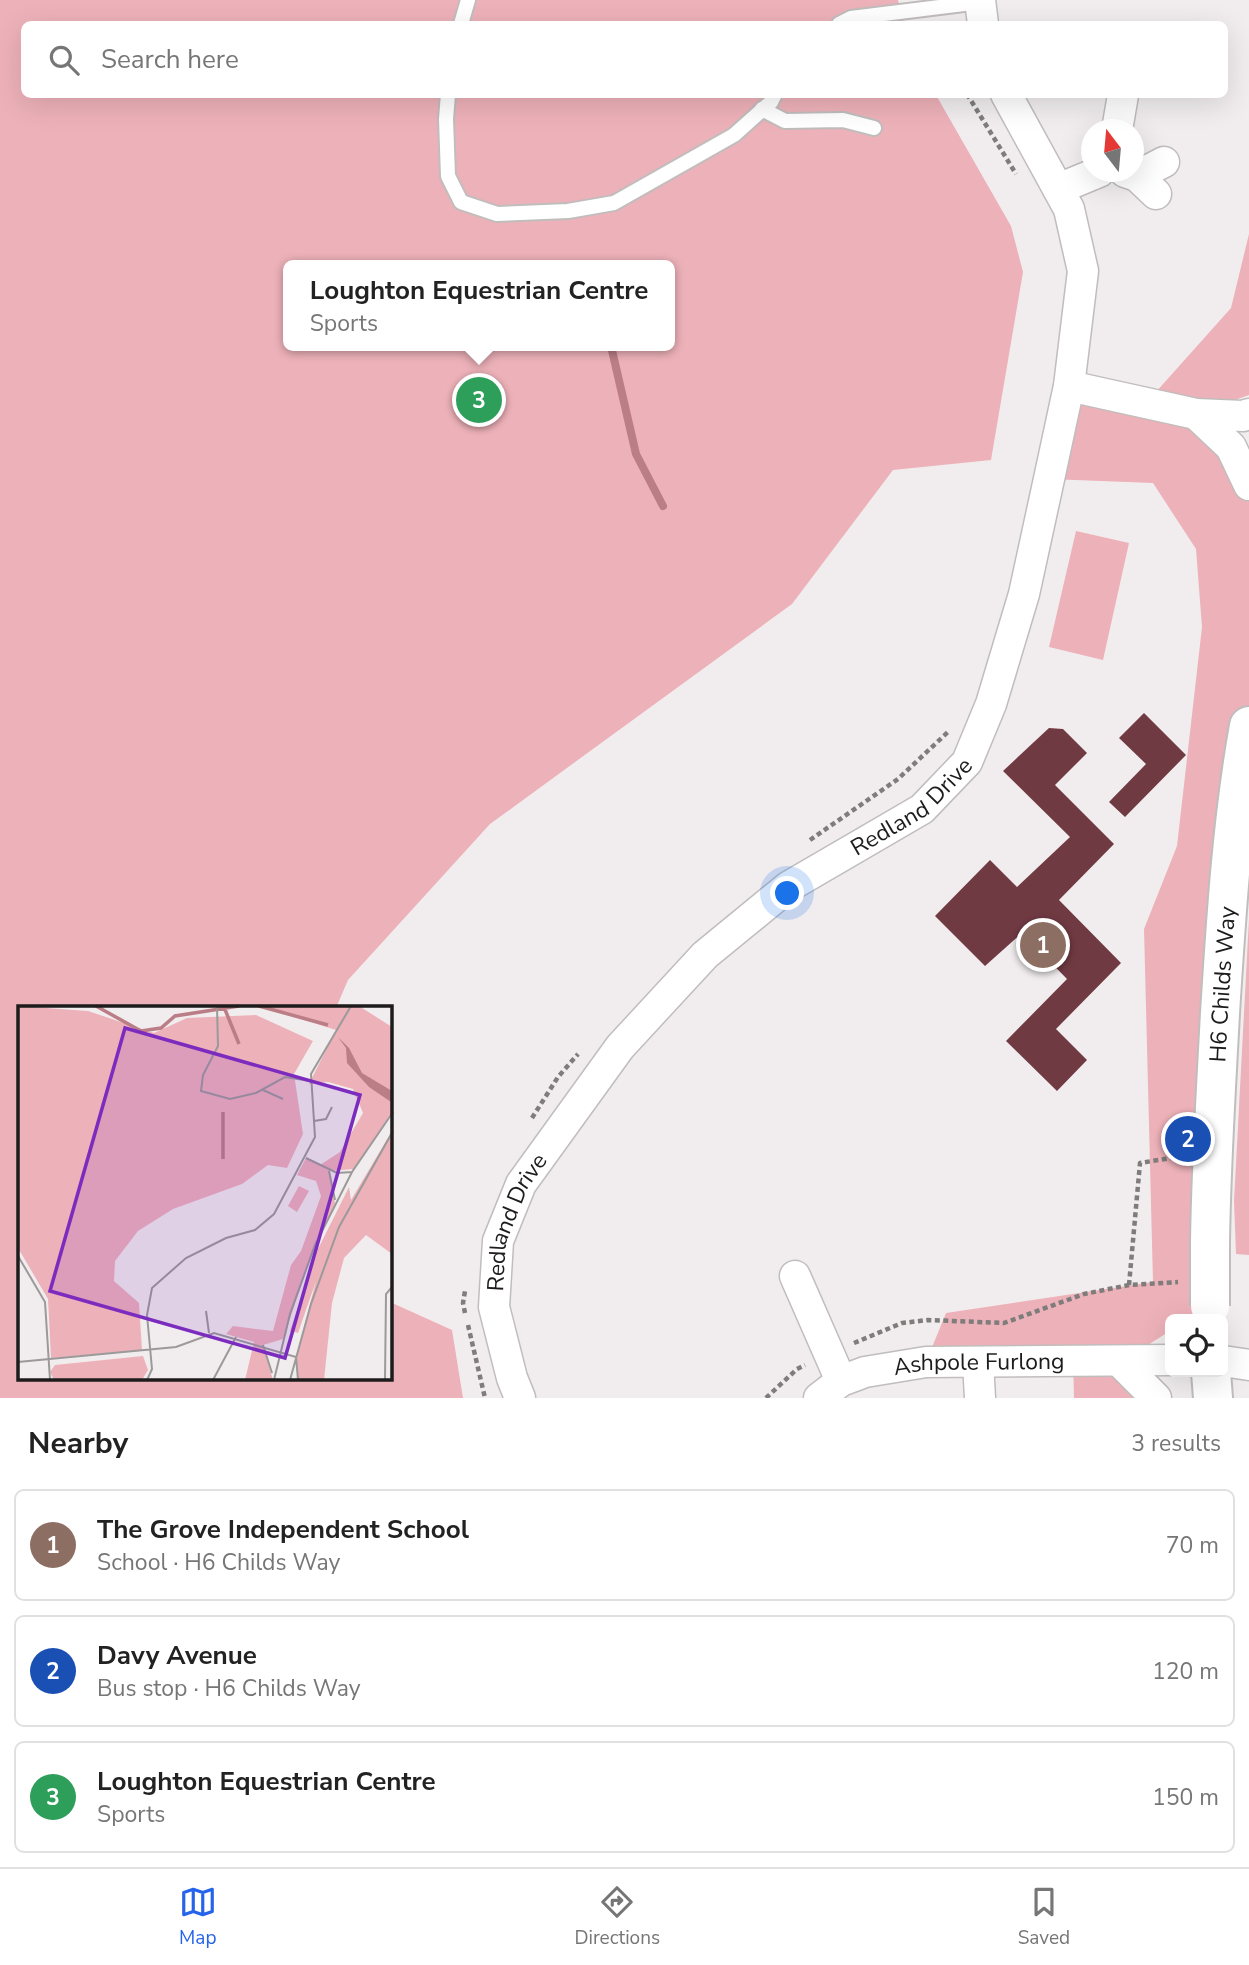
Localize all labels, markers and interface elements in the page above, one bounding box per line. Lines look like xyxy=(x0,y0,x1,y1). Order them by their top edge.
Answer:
search box xyxy=(21,21,1228,98)
icon: search xyxy=(45,41,83,79)
text: Search here xyxy=(101,42,239,77)
north arrow xyxy=(1081,119,1144,182)
popup xyxy=(283,260,675,351)
text: Loughton Equestrian Centre xyxy=(310,273,648,308)
text: Sports xyxy=(310,308,378,339)
pin: 3 xyxy=(456,374,502,426)
street label: Redland Drive xyxy=(845,750,979,863)
your location xyxy=(770,876,804,910)
street label: H6 Childs Way xyxy=(1202,905,1243,1063)
pin: 1 xyxy=(1020,919,1066,971)
inset map xyxy=(18,1006,392,1380)
pin: 2 xyxy=(1165,1113,1211,1165)
street label: Redland Drive xyxy=(479,1147,554,1292)
map controls xyxy=(1165,1314,1228,1377)
button: locate xyxy=(1165,1314,1228,1377)
street label: Ashpole Furlong xyxy=(891,1345,1065,1383)
text: Nearby xyxy=(28,1423,128,1464)
text: 3 results xyxy=(1131,1428,1221,1459)
text: The Grove Independent School xyxy=(97,1512,469,1547)
text: 1 xyxy=(46,1530,60,1561)
text: 70 m xyxy=(1166,1530,1219,1561)
text: School · H6 Childs Way xyxy=(97,1547,340,1578)
text: Davy Avenue xyxy=(97,1638,257,1673)
text: 2 xyxy=(46,1656,60,1687)
text: 120 m xyxy=(1152,1656,1219,1687)
text: Bus stop · H6 Childs Way xyxy=(97,1673,361,1704)
text: Loughton Equestrian Centre xyxy=(97,1764,436,1799)
text: 3 xyxy=(46,1782,60,1813)
text: 150 m xyxy=(1152,1782,1219,1813)
text: Sports xyxy=(97,1799,165,1830)
tab: Map xyxy=(179,1883,217,1951)
tab: Directions xyxy=(574,1883,660,1951)
tab: Saved xyxy=(1018,1883,1070,1951)

